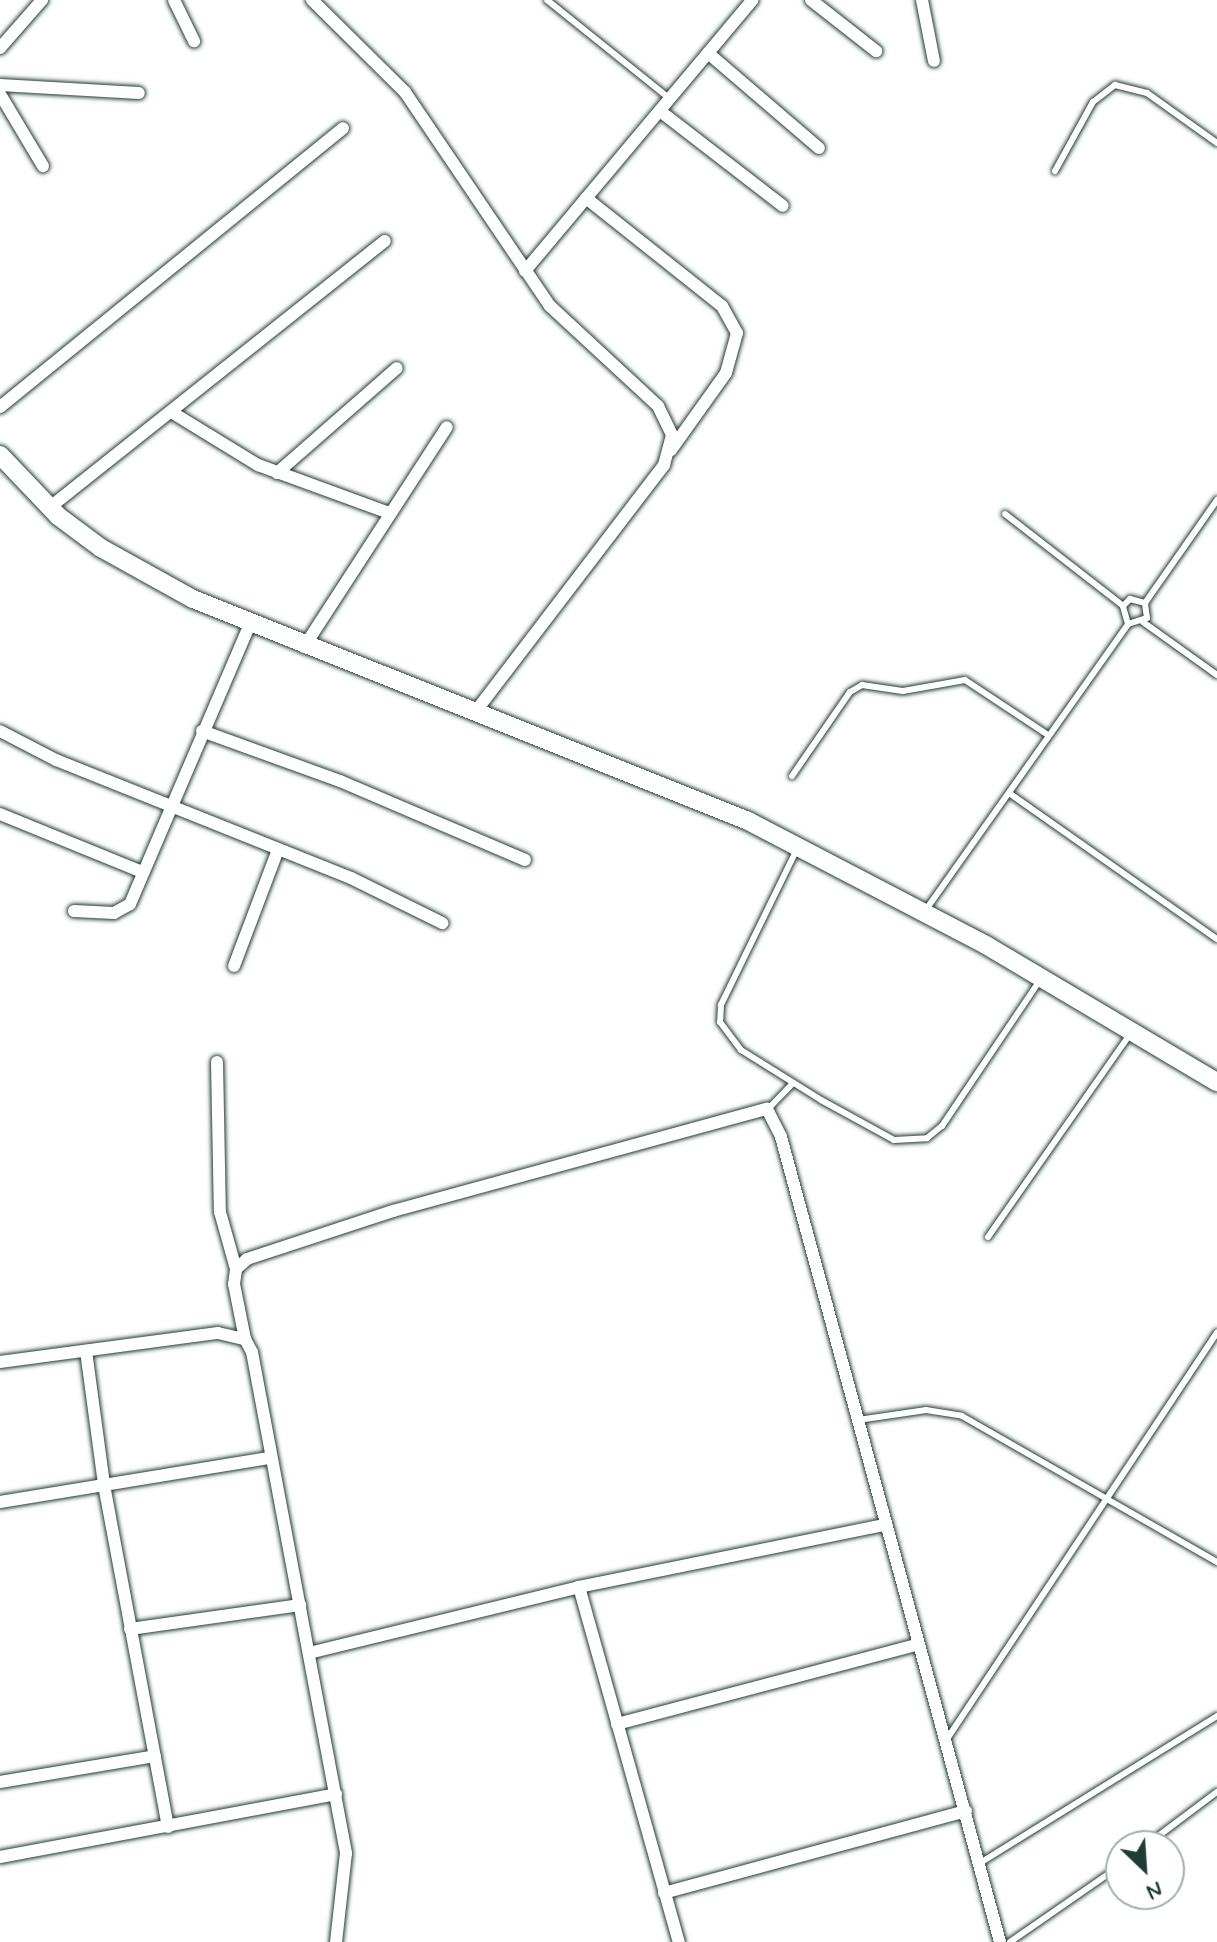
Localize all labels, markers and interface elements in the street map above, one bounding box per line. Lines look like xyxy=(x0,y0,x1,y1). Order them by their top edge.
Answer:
north arrow xyxy=(1105,1830,1185,1910)
text: N xyxy=(1142,1874,1167,1906)

